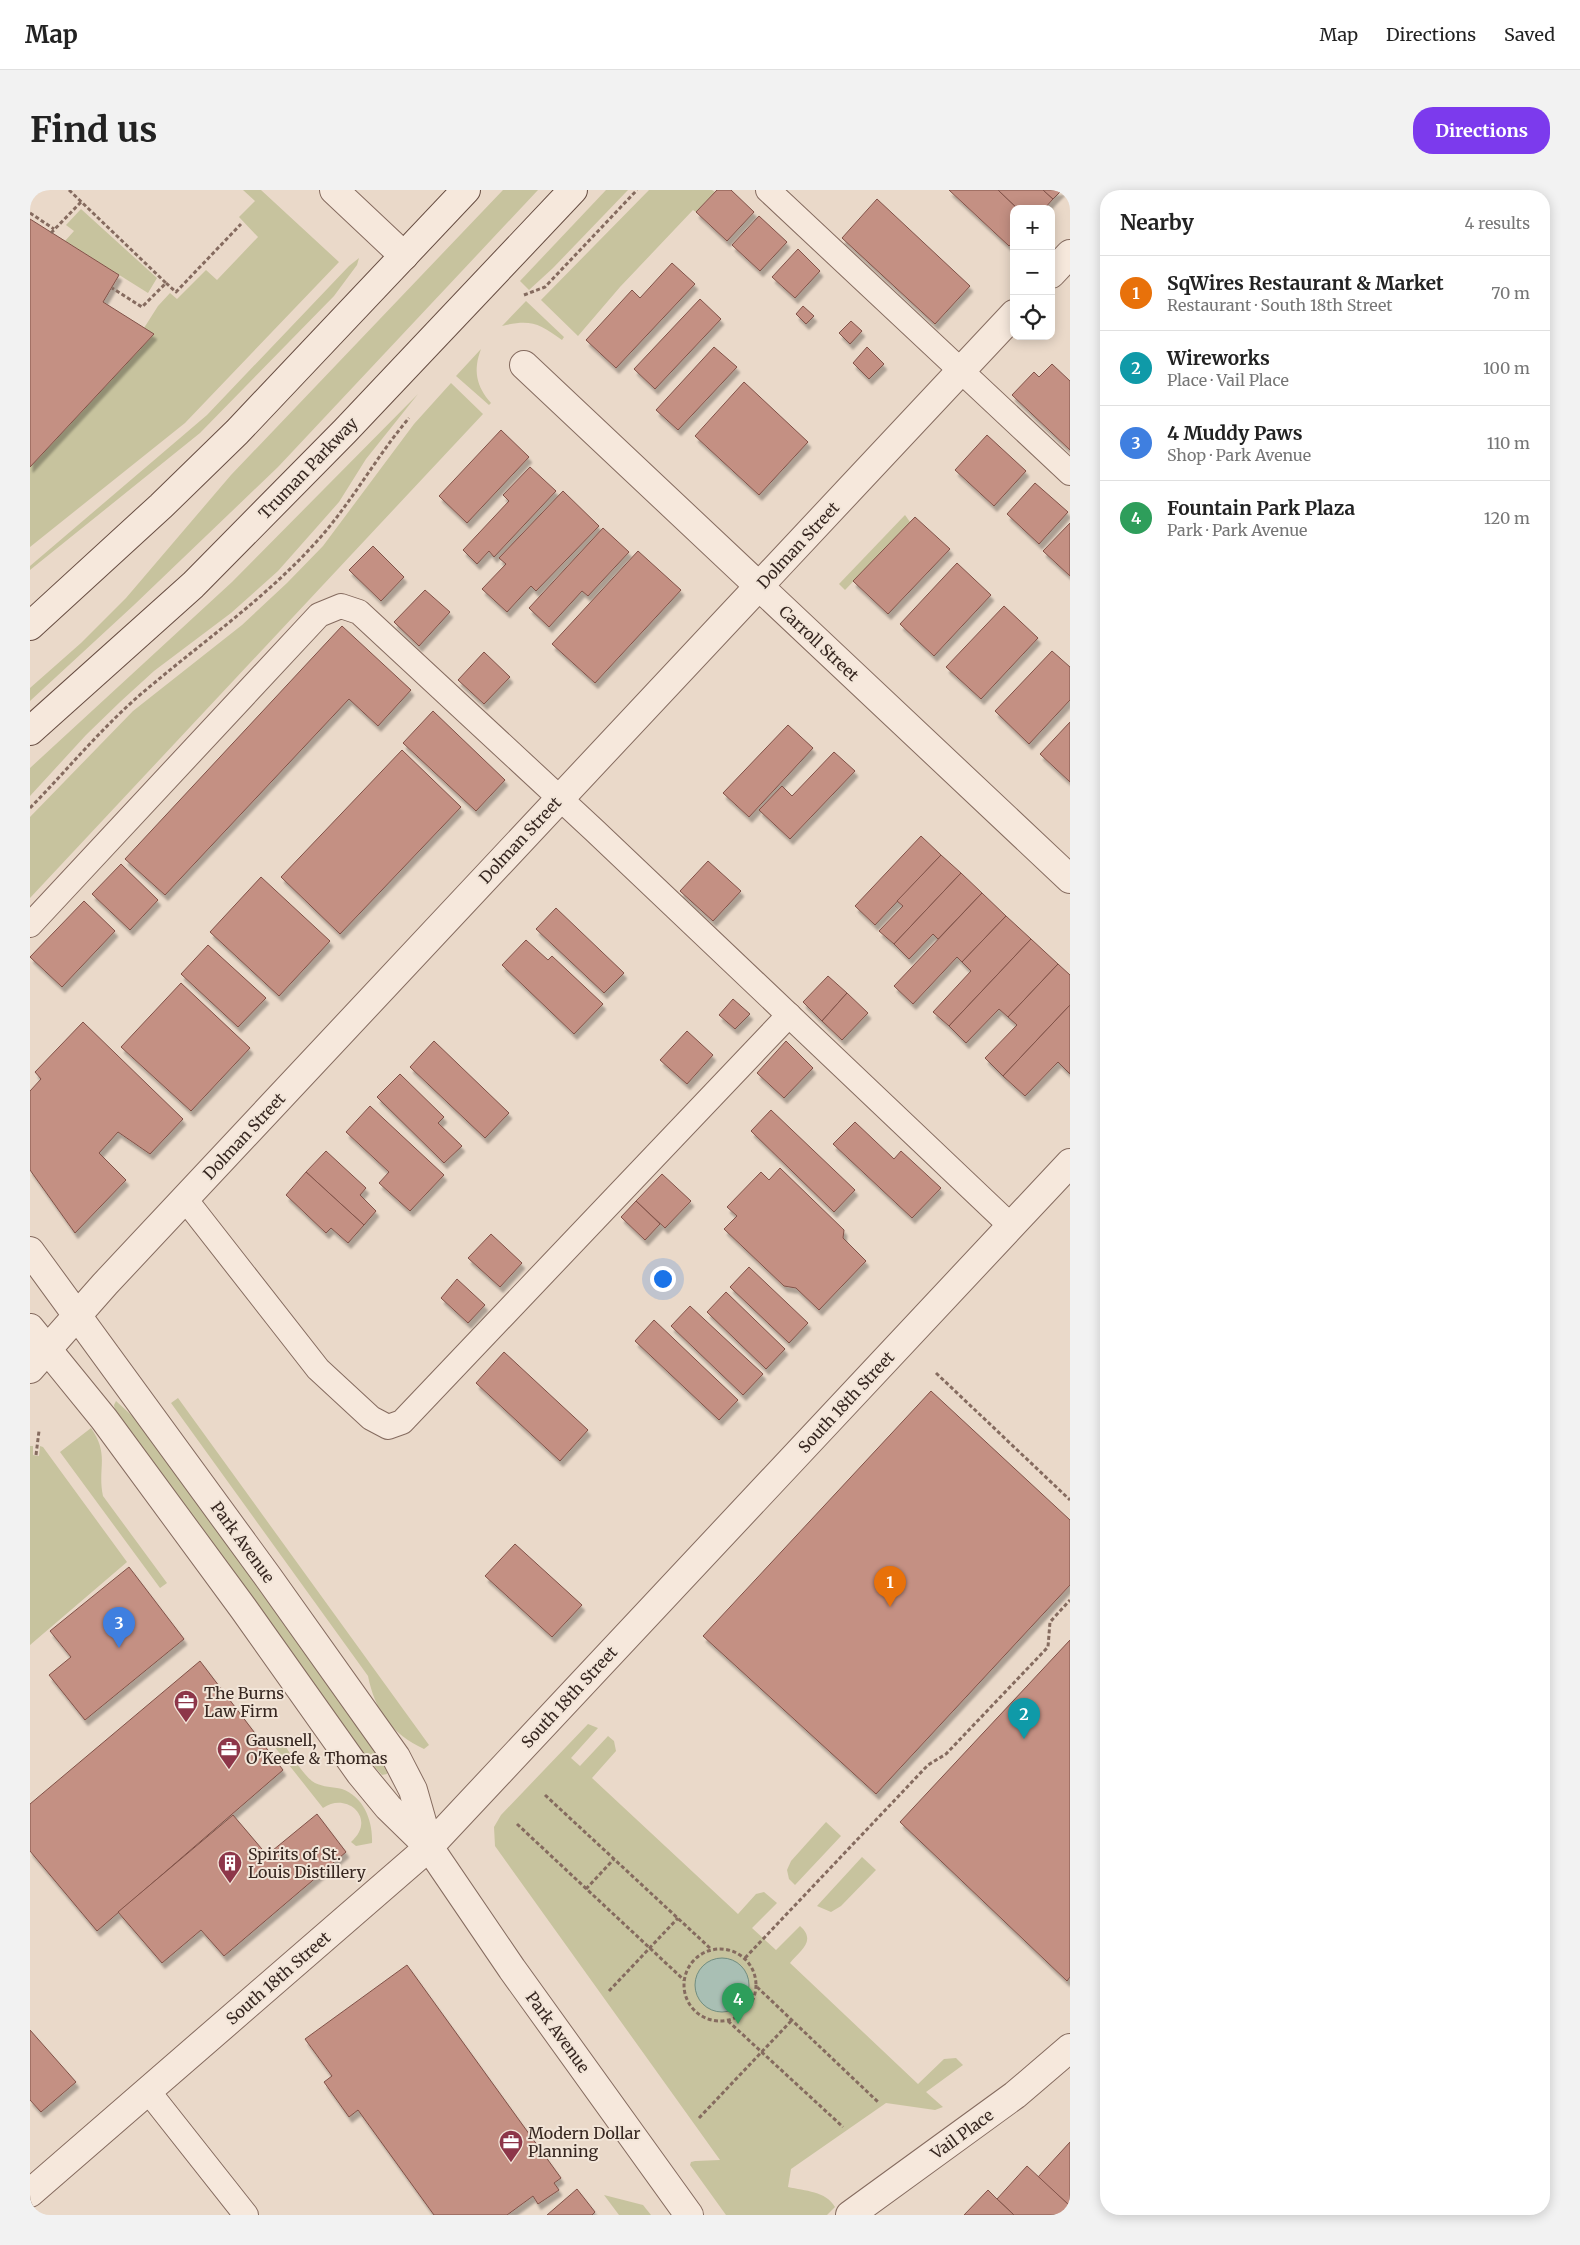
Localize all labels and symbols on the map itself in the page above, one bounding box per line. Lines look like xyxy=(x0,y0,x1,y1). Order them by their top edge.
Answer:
street label: Truman Parkway xyxy=(254,412,362,523)
street label: Dolman Street xyxy=(753,497,844,592)
street label: Carroll Street xyxy=(775,601,864,686)
street label: Dolman Street xyxy=(475,792,566,887)
street label: Dolman Street xyxy=(199,1088,290,1183)
your location xyxy=(650,1266,676,1292)
street label: South 18th Street xyxy=(794,1346,899,1457)
street label: Park Avenue xyxy=(207,1497,279,1587)
pin: 1 xyxy=(874,1566,906,1607)
pin: 3 xyxy=(103,1607,135,1648)
street label: South 18th Street xyxy=(517,1641,622,1752)
place label: The Burns Law Firm xyxy=(204,1683,284,1721)
office icon: The Burns Law Firm xyxy=(173,1689,199,1723)
pin: 2 xyxy=(1008,1698,1040,1739)
place label: Gausnell, O'Keefe & Thomas xyxy=(246,1730,388,1768)
office icon: Gausnell, O'Keefe & Thomas xyxy=(216,1736,242,1770)
place label: Spirits of St. Louis Distillery xyxy=(248,1844,366,1882)
building icon: Spirits of St. Louis Distillery xyxy=(217,1850,243,1884)
street label: South 18th Street xyxy=(222,1927,335,2029)
pin: 4 xyxy=(722,1983,754,2024)
street label: Park Avenue xyxy=(522,1987,594,2077)
street label: Vail Place xyxy=(926,2105,997,2164)
place label: Modern Dollar Planning xyxy=(528,2123,640,2161)
office icon: Modern Dollar Planning xyxy=(498,2129,524,2163)

